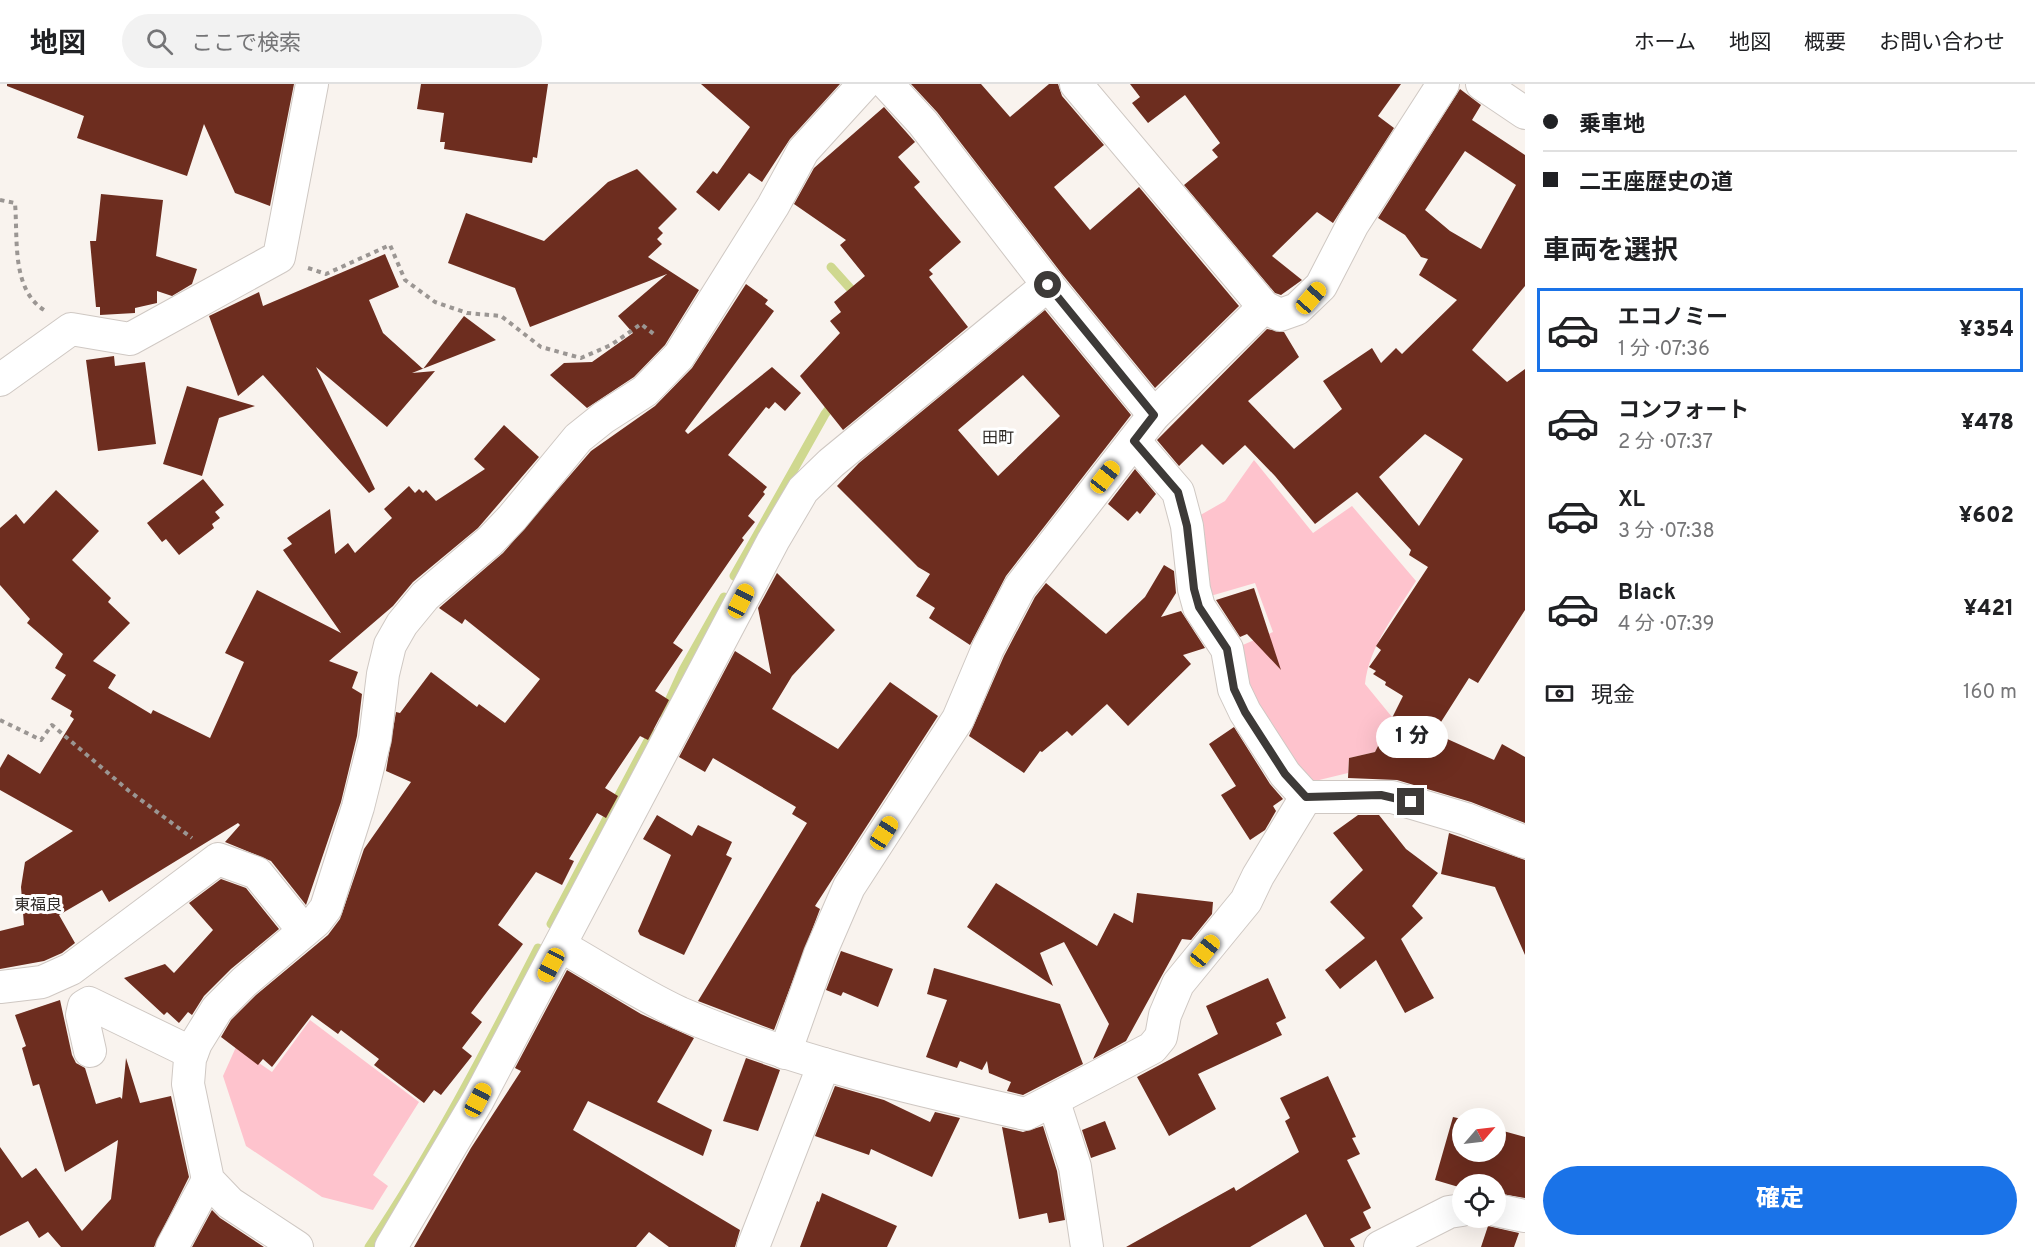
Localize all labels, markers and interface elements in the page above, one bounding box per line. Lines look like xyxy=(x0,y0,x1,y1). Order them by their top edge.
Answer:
search box xyxy=(122,14,542,68)
icon: search xyxy=(143,25,176,58)
text: 地図 xyxy=(30,27,86,63)
text: ホーム xyxy=(1634,30,1696,57)
text: 地図 xyxy=(1729,30,1771,57)
text: 概要 xyxy=(1804,30,1846,57)
text: お問い合わせ xyxy=(1879,30,2005,57)
text: ここで検索 xyxy=(191,31,301,58)
text: 乗車地 xyxy=(1579,112,1645,139)
text: 二王座歴史の道 xyxy=(1579,170,1733,197)
text: 車両を選択 xyxy=(1543,235,1678,269)
route start xyxy=(1034,271,1061,298)
car xyxy=(1292,279,1330,317)
icon: car xyxy=(1546,303,1600,357)
text: エコノミー xyxy=(1618,305,1728,332)
text: ¥354 xyxy=(1959,317,2014,344)
text: 1 分 · 07:36 xyxy=(1618,337,1710,363)
icon: car xyxy=(1546,396,1600,450)
text: コンフォート xyxy=(1618,398,1749,425)
text: ¥478 xyxy=(1961,410,2014,437)
district label: 田町 xyxy=(982,429,1014,449)
text: 2 分 · 07:37 xyxy=(1618,430,1713,456)
car xyxy=(1087,457,1123,497)
text: XL xyxy=(1618,487,1645,514)
icon: car xyxy=(1546,489,1600,543)
text: ¥602 xyxy=(1959,503,2014,530)
text: 3 分 · 07:38 xyxy=(1618,519,1715,545)
text: Black xyxy=(1618,580,1676,607)
car xyxy=(725,581,757,621)
icon: car xyxy=(1546,582,1600,636)
text: ¥421 xyxy=(1964,596,2014,623)
text: 4 分 · 07:39 xyxy=(1618,612,1714,638)
icon: cash xyxy=(1543,677,1576,710)
text: 160 m xyxy=(1963,680,2017,706)
text: 現金 xyxy=(1591,683,1635,710)
callout: 1 分 xyxy=(1375,715,1447,757)
text: 1 分 xyxy=(1395,724,1429,750)
route end xyxy=(1397,788,1424,815)
car xyxy=(867,813,901,853)
district label: 東福良 xyxy=(14,896,62,916)
car xyxy=(1187,931,1223,971)
car xyxy=(535,945,567,985)
car xyxy=(462,1080,494,1120)
north arrow xyxy=(1452,1108,1506,1162)
map controls xyxy=(1452,1108,1506,1228)
button: 確定 xyxy=(1543,1166,2017,1235)
button: locate xyxy=(1452,1174,1506,1228)

